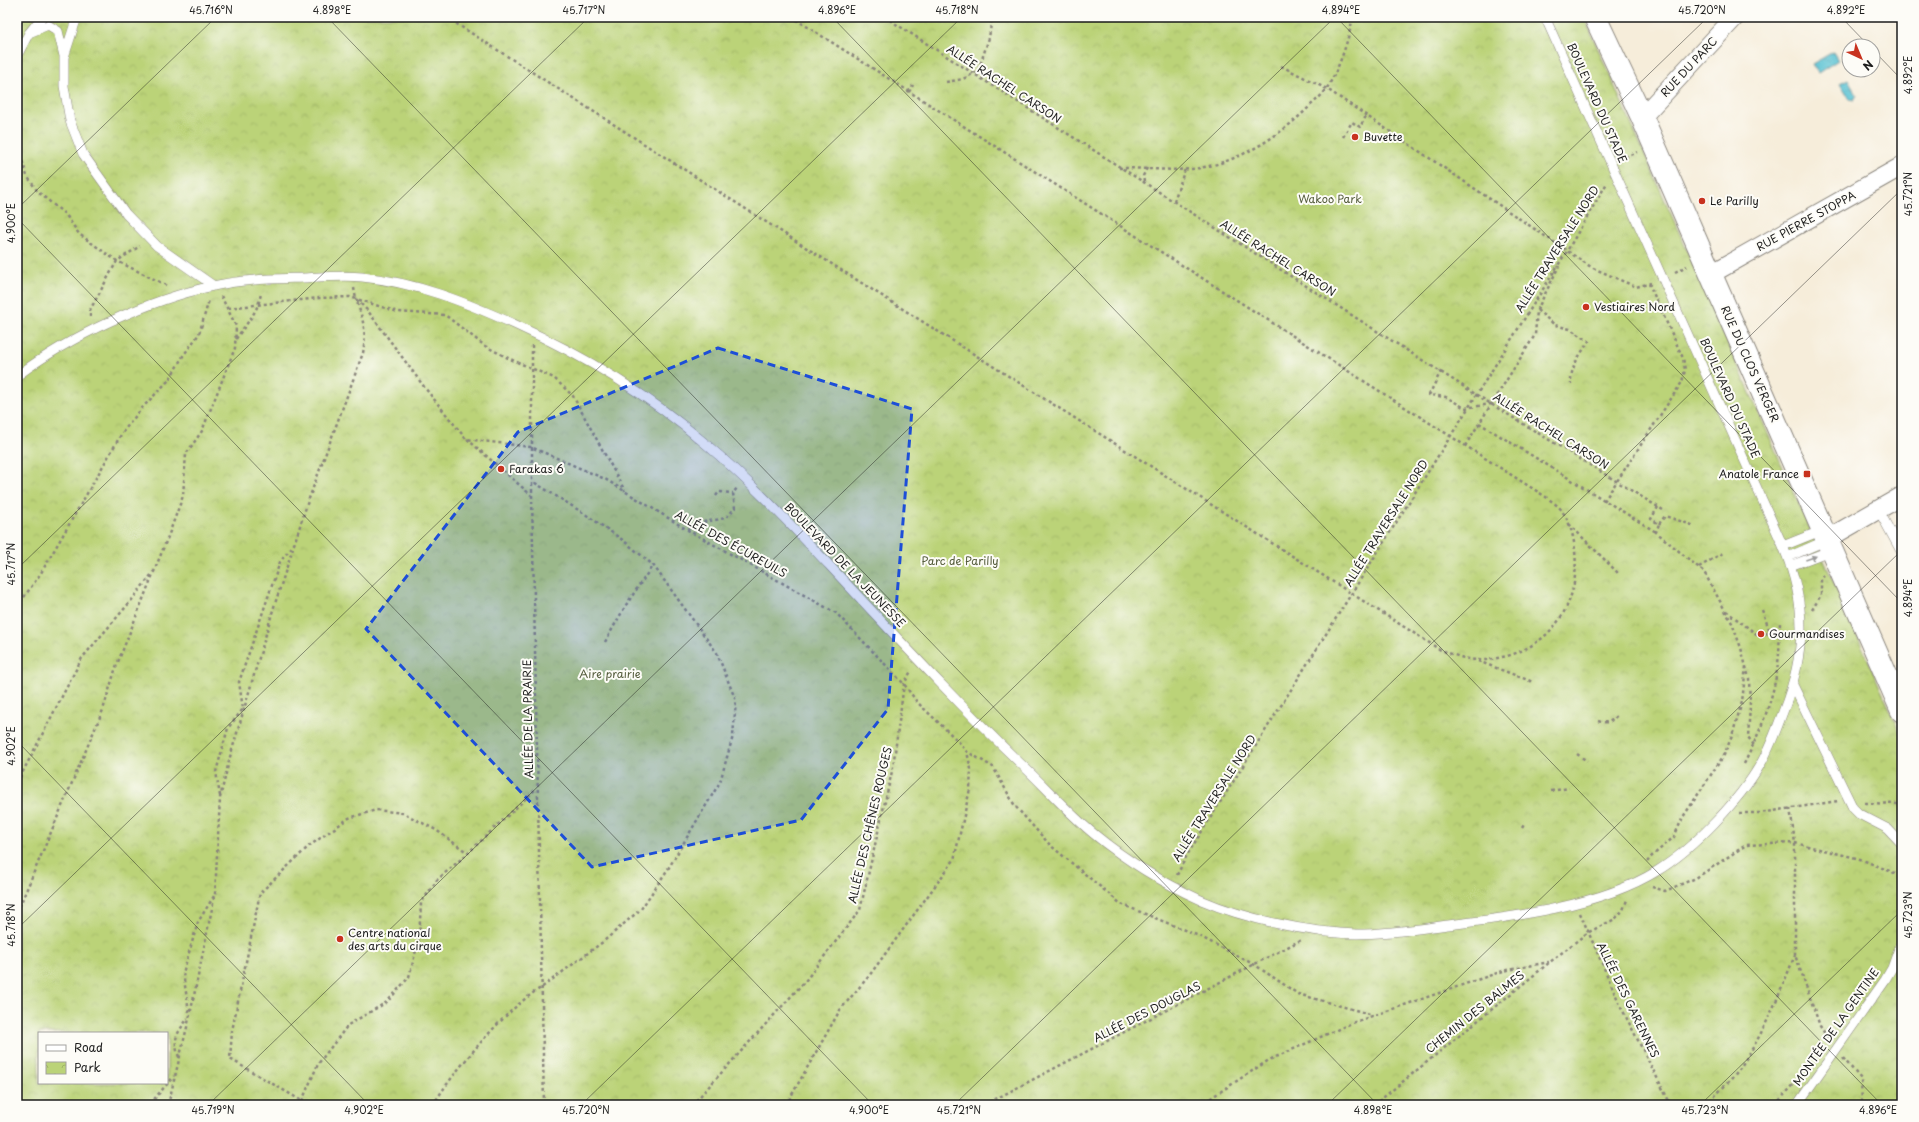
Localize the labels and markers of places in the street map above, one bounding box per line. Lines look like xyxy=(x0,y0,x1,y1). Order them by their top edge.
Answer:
place label: Buvette xyxy=(1363,128,1403,145)
marker: Buvette xyxy=(1350,132,1360,142)
place label: Le Parilly xyxy=(1710,192,1759,209)
marker: Le Parilly xyxy=(1697,196,1707,206)
place label: Vestiaires Nord xyxy=(1594,298,1676,315)
marker: Vestiaires Nord xyxy=(1581,302,1591,312)
place label: Farakas 6 xyxy=(509,460,564,477)
marker: Farakas 6 xyxy=(496,464,506,474)
place label: Anatole France xyxy=(1719,465,1799,482)
marker: Anatole France xyxy=(1802,469,1812,479)
place label: Gourmandises xyxy=(1769,625,1844,642)
marker: Gourmandises xyxy=(1756,629,1766,639)
place label: Centre national des arts du cirque xyxy=(348,924,442,954)
marker: Centre national des arts du cirque xyxy=(335,934,345,944)

